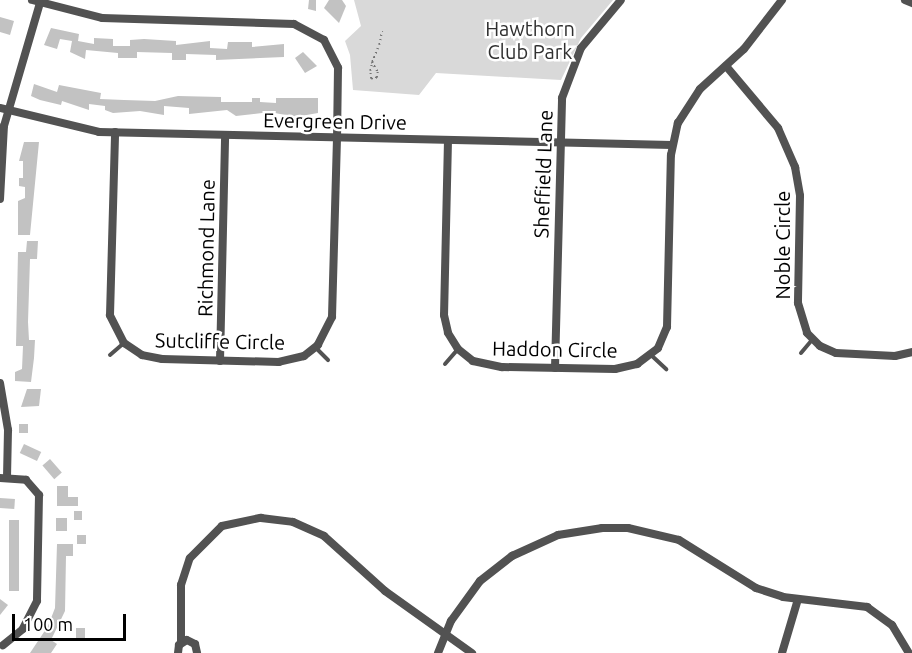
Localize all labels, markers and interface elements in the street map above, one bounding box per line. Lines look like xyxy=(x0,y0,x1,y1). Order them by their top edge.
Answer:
park label: Hawthorn Club Park xyxy=(485,16,575,63)
street label: Evergreen Drive xyxy=(263,108,407,134)
street label: Sheffield Lane xyxy=(529,109,557,239)
street label: Richmond Lane xyxy=(193,179,219,317)
street label: Noble Circle xyxy=(770,191,794,299)
street label: Sutcliffe Circle xyxy=(155,328,285,354)
street label: Haddon Circle xyxy=(492,336,618,362)
scale bar xyxy=(15,602,129,640)
text: 100 m xyxy=(23,614,73,634)

